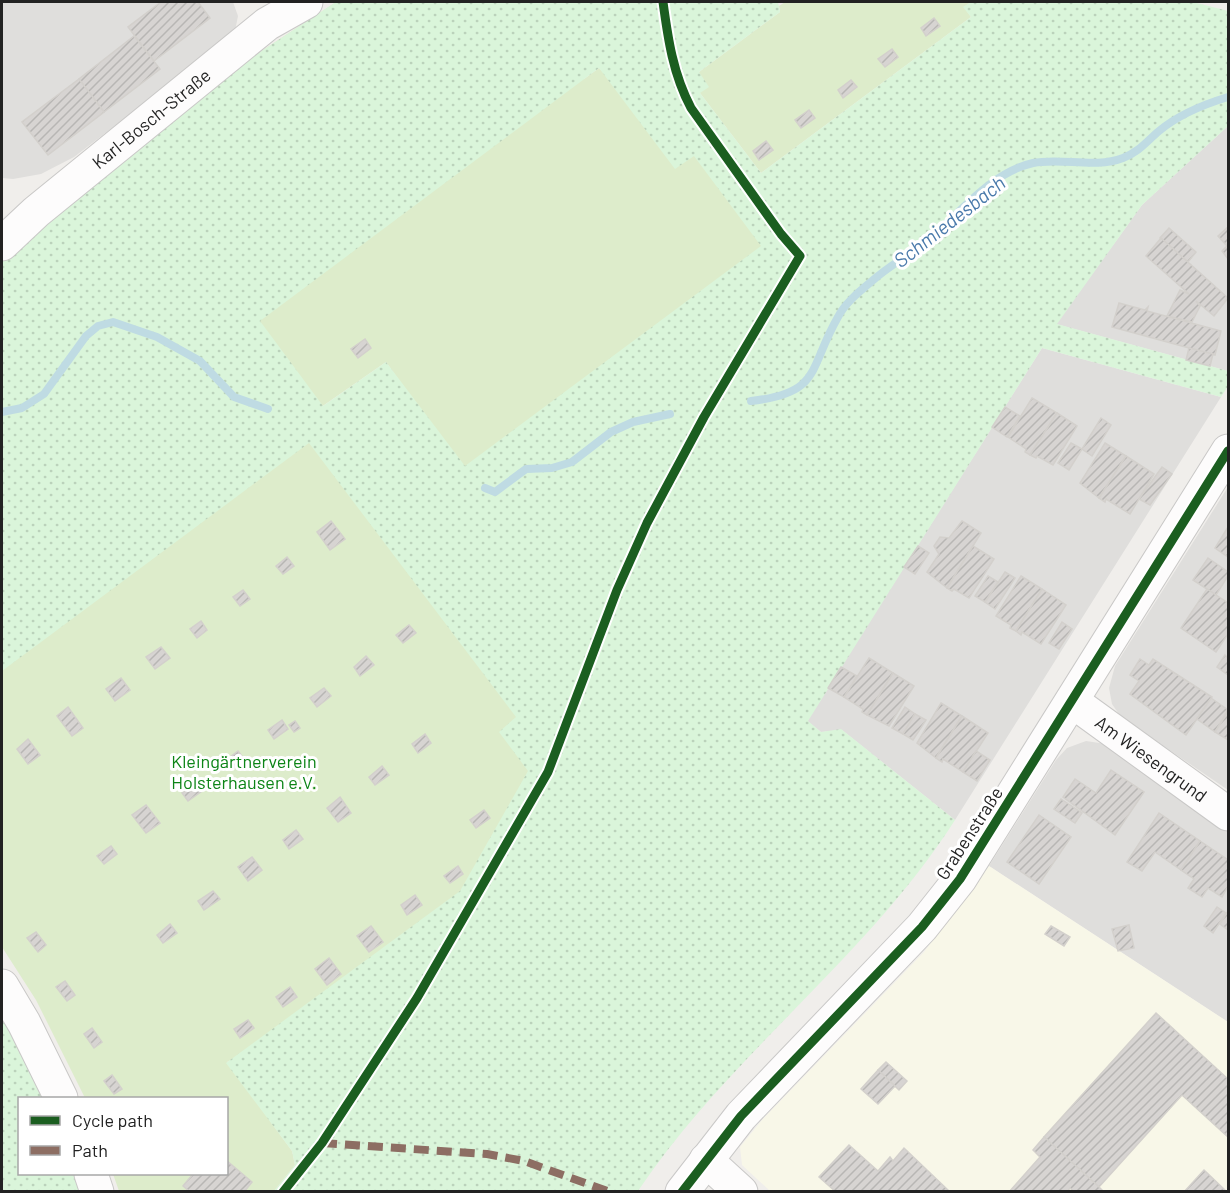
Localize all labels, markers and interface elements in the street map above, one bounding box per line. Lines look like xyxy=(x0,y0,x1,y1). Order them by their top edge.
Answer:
street label: Karl-Bosch-Straße xyxy=(87,64,215,173)
water label: Schmiedesbach xyxy=(888,170,1010,272)
street label: Am Wiesengrund xyxy=(1091,711,1211,806)
park label: Kleingärtnerverein Holsterhausen e.V. xyxy=(171,750,317,793)
street label: Grabenstraße xyxy=(931,782,1007,884)
legend xyxy=(18,1097,228,1175)
text: Cycle path xyxy=(72,1109,153,1131)
text: Path xyxy=(72,1139,108,1161)

